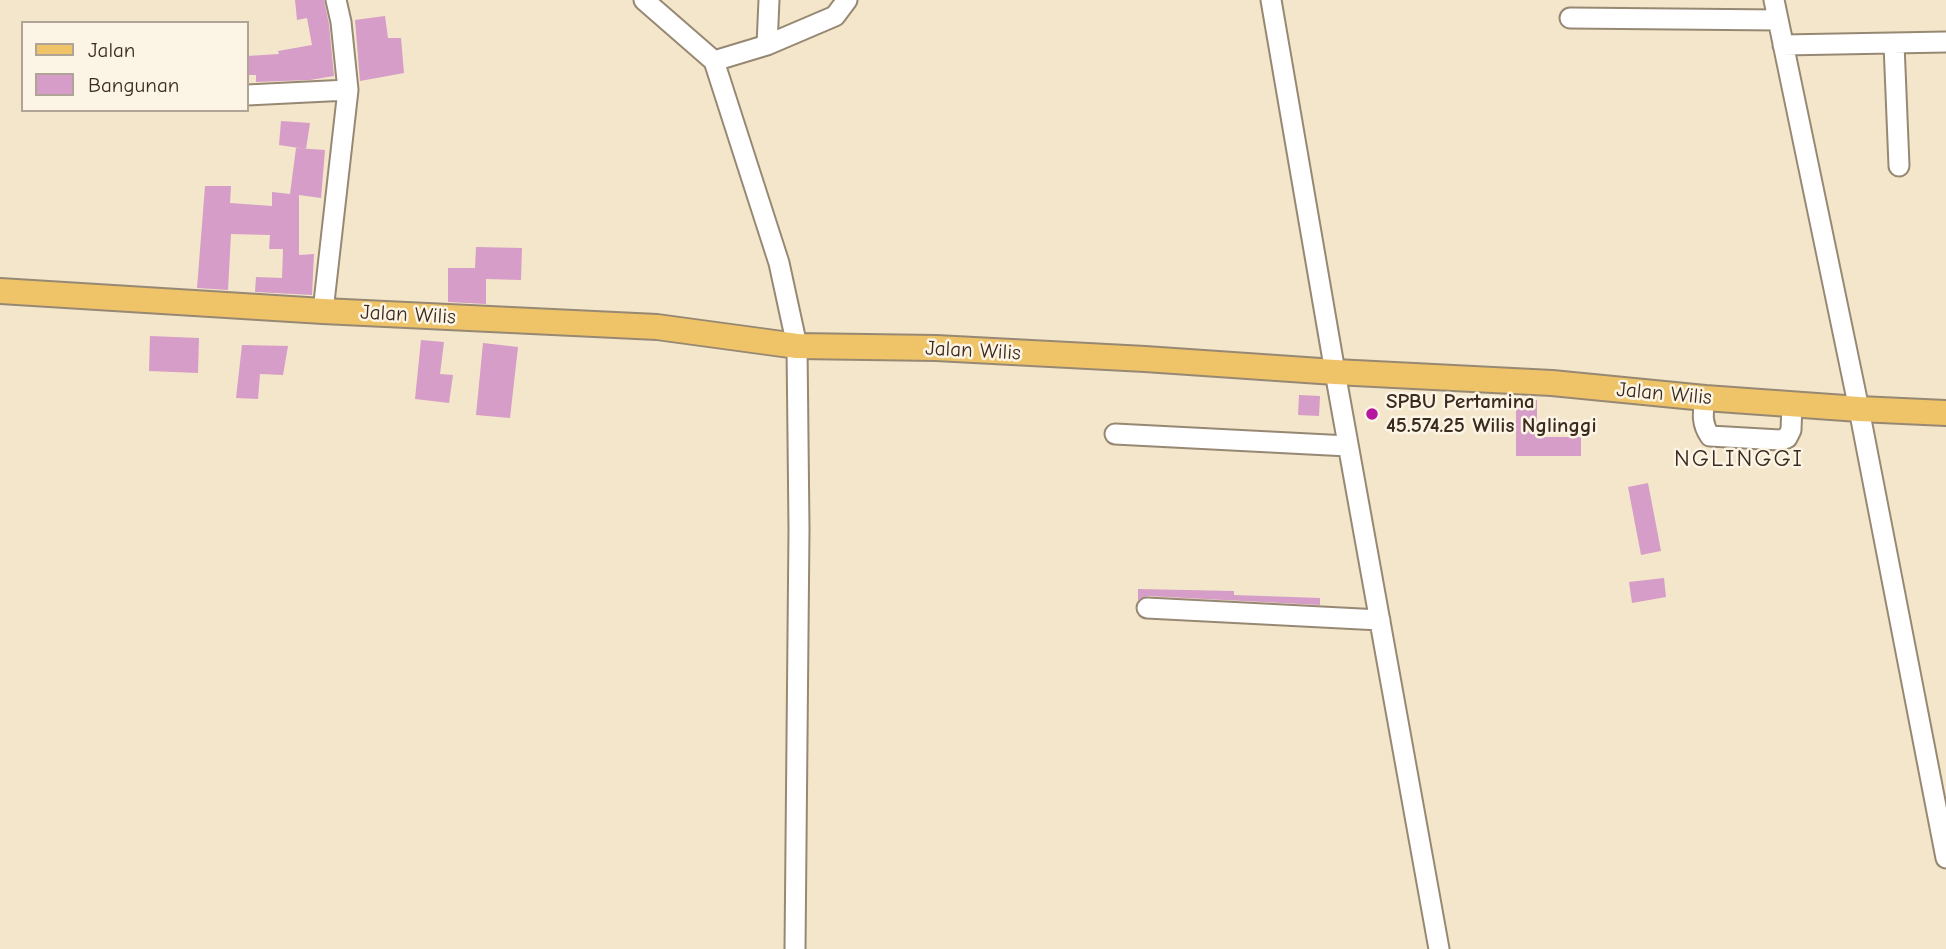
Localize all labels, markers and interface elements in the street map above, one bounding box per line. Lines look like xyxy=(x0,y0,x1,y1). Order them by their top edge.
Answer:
legend xyxy=(21,21,248,112)
text: Jalan xyxy=(88,38,135,62)
text: Bangunan xyxy=(88,73,179,97)
street label: Jalan Wilis xyxy=(360,300,456,330)
street label: Jalan Wilis xyxy=(925,336,1021,366)
street label: Jalan Wilis xyxy=(1615,377,1713,411)
place label: SPBU Pertamina 45.574.25 Wilis Nglinggi xyxy=(1386,389,1597,439)
marker: SPBU Pertamina 45.574.25 Wilis Nglinggi xyxy=(1364,406,1380,422)
district label: NGLINGGI xyxy=(1675,445,1803,473)

